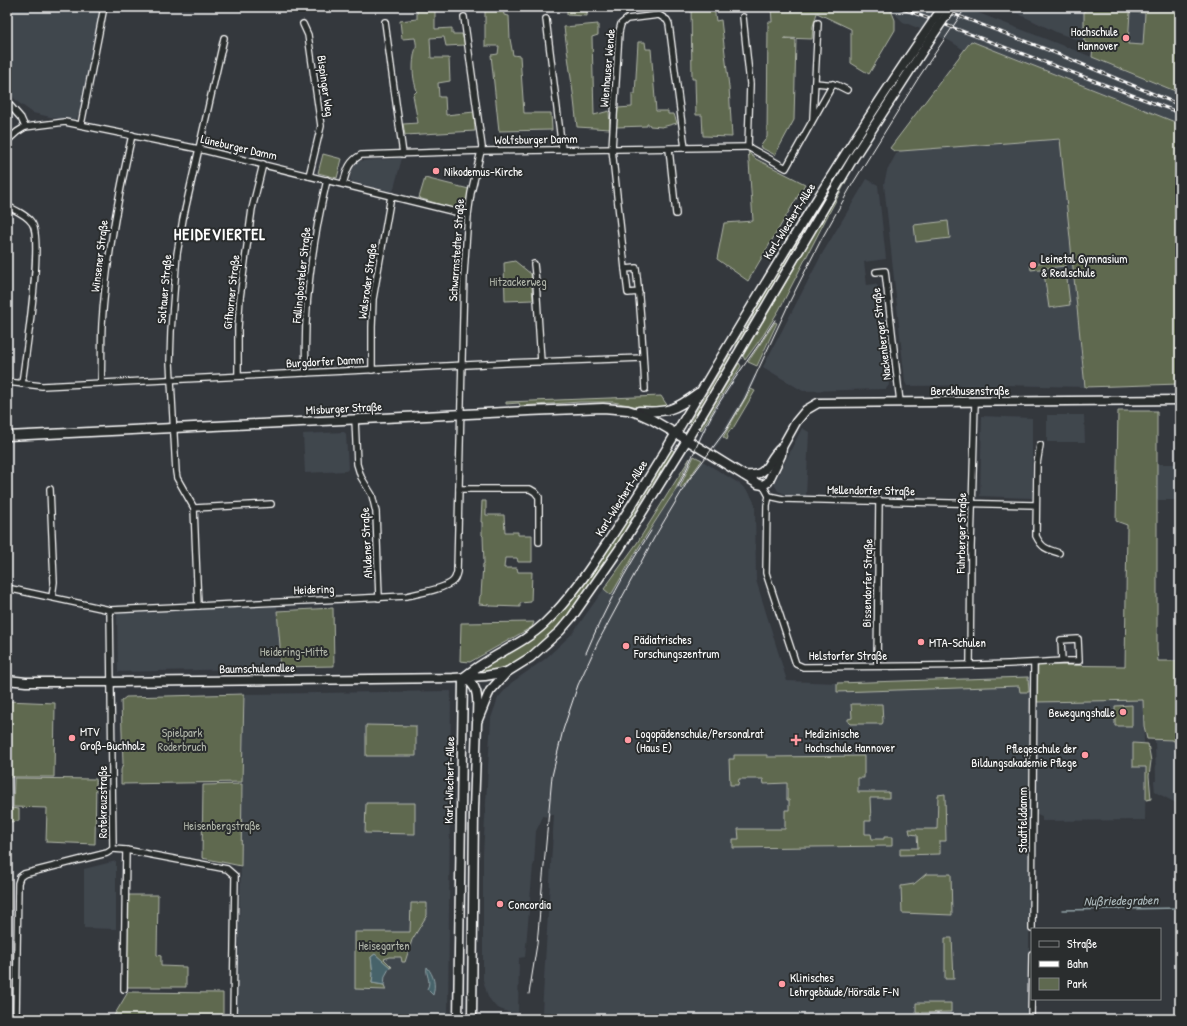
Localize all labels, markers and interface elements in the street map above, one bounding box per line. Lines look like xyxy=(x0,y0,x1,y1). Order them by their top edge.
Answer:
place label: Hochschule Hannover xyxy=(1071,23,1118,54)
street label: Wienhauser Wende xyxy=(595,28,619,108)
marker: Hochschule Hannover xyxy=(1121,33,1131,43)
street label: Bispinger Weg xyxy=(313,54,339,118)
street label: Lüneburger Damm xyxy=(199,130,279,164)
street label: Wolfsburger Damm xyxy=(494,130,578,148)
place label: Nikodemus-Kirche xyxy=(444,163,523,180)
marker: Nikodemus-Kirche xyxy=(431,166,441,176)
street label: Karl-Wiechert-Allee xyxy=(759,179,819,262)
street label: Schwarmstedter Straße xyxy=(444,198,468,302)
street label: Winsener Straße xyxy=(86,219,112,293)
district label: HEIDEVIERTEL xyxy=(174,223,266,245)
street label: Fallingbosteler Straße xyxy=(287,226,315,325)
street label: Walsroder Straße xyxy=(353,242,381,320)
place label: Leinetal Gymnasium & Realschule xyxy=(1041,250,1127,281)
street label: Soltauer Straße xyxy=(153,253,176,324)
street label: Gifhorner Straße xyxy=(219,254,243,330)
marker: Leinetal Gymnasium & Realschule xyxy=(1028,260,1038,270)
park label: Hitzackerweg xyxy=(490,273,546,290)
street label: Nackenberger Straße xyxy=(867,287,895,381)
street label: Burgdorfer Damm xyxy=(286,350,364,372)
street label: Berckhusenstraße xyxy=(931,382,1010,399)
street label: Misburger Straße xyxy=(305,398,383,418)
street label: Karl-Wiechert-Allee xyxy=(591,456,651,539)
street label: Mellendorfer Straße xyxy=(827,481,915,499)
street label: Fuhrberger Straße xyxy=(952,492,970,575)
street label: Ahldener Straße xyxy=(356,507,376,579)
street label: Bissendorfer Straße xyxy=(858,538,876,628)
street label: Heidering xyxy=(293,580,335,598)
place label: Pädiatrisches Forschungszentrum xyxy=(633,631,720,662)
place label: MTA-Schulen xyxy=(929,634,986,651)
marker: MTA-Schulen xyxy=(916,637,926,647)
marker: Pädiatrisches Forschungszentrum xyxy=(621,641,631,651)
park label: Heidering-Mitte xyxy=(260,643,328,660)
street label: Helstorfer Straße xyxy=(809,647,887,664)
street label: Baumschulenallee xyxy=(219,659,295,677)
place label: Bewegungshalle xyxy=(1049,704,1115,721)
marker: Bewegungshalle xyxy=(1118,707,1128,717)
place label: MTV Groß-Buchholz xyxy=(80,723,145,754)
park label: Spielpark Roderbruch xyxy=(158,724,206,755)
place label: Logopädenschule/Personalrat (Haus E) xyxy=(636,725,765,756)
place label: Medizinische Hochschule Hannover xyxy=(805,725,896,756)
marker: MTV Groß-Buchholz xyxy=(67,733,77,743)
marker: Medizinische Hochschule Hannover xyxy=(790,734,802,746)
marker: Logopädenschule/Personalrat (Haus E) xyxy=(623,735,633,745)
street label: Karl-Wiechert-Allee xyxy=(440,736,458,824)
place label: Pflegeschule der Bildungsakademie Pflege xyxy=(971,740,1077,771)
marker: Pflegeschule der Bildungsakademie Pflege xyxy=(1080,750,1090,760)
street label: Rotekreuzstraße xyxy=(94,765,111,838)
street label: Stadtfelddamm xyxy=(1014,787,1031,853)
park label: Heisenbergstraße xyxy=(184,817,261,834)
water label: Nußriedegraben xyxy=(1084,890,1160,911)
place label: Concordia xyxy=(508,896,551,913)
marker: Concordia xyxy=(495,899,505,909)
legend xyxy=(1031,928,1161,1000)
text: Straße xyxy=(1067,935,1097,952)
park label: Heisegarten xyxy=(358,937,410,954)
text: Bahn xyxy=(1067,955,1088,972)
place label: Klinisches Lehrgebäude/Hörsäle F-N xyxy=(790,969,899,1000)
text: Park xyxy=(1067,975,1087,992)
marker: Klinisches Lehrgebäude/Hörsäle F-N xyxy=(777,979,787,989)

